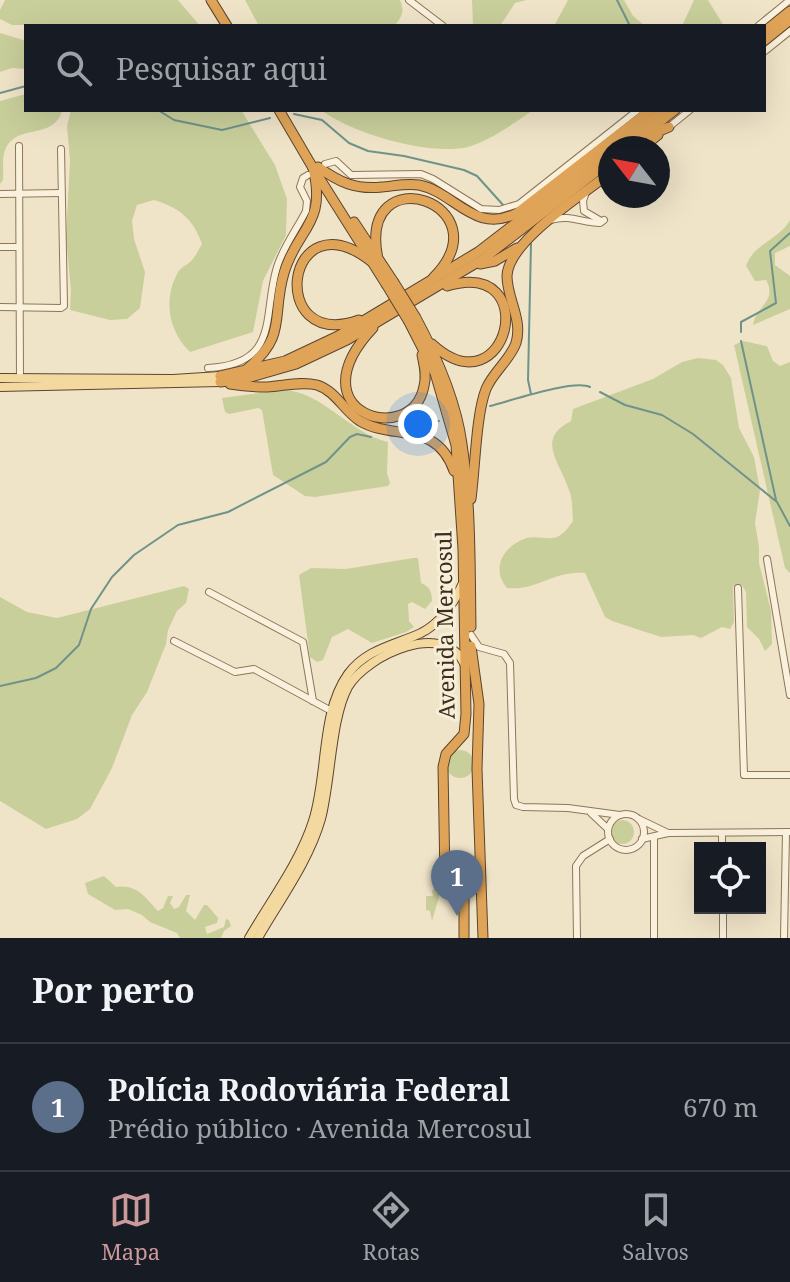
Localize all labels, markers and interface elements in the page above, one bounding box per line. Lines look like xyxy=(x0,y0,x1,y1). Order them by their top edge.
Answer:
search box xyxy=(24,24,766,112)
icon: search xyxy=(52,46,96,90)
text: Pesquisar aqui xyxy=(116,48,327,89)
north arrow xyxy=(598,136,670,208)
your location xyxy=(398,404,438,444)
street label: Avenida Mercosul xyxy=(427,530,461,720)
map controls xyxy=(694,842,766,914)
button: locate xyxy=(694,842,766,914)
pin: 1 xyxy=(431,850,483,916)
text: Por perto xyxy=(32,967,195,1013)
text: Polícia Rodoviária Federal xyxy=(108,1069,510,1110)
text: 1 xyxy=(51,1089,65,1125)
text: 670 m xyxy=(683,1089,758,1125)
text: Prédio público · Avenida Mercosul xyxy=(108,1110,531,1146)
tab: Mapa xyxy=(101,1188,160,1266)
tab: Rotas xyxy=(363,1188,420,1266)
tab: Salvos xyxy=(622,1188,689,1266)

